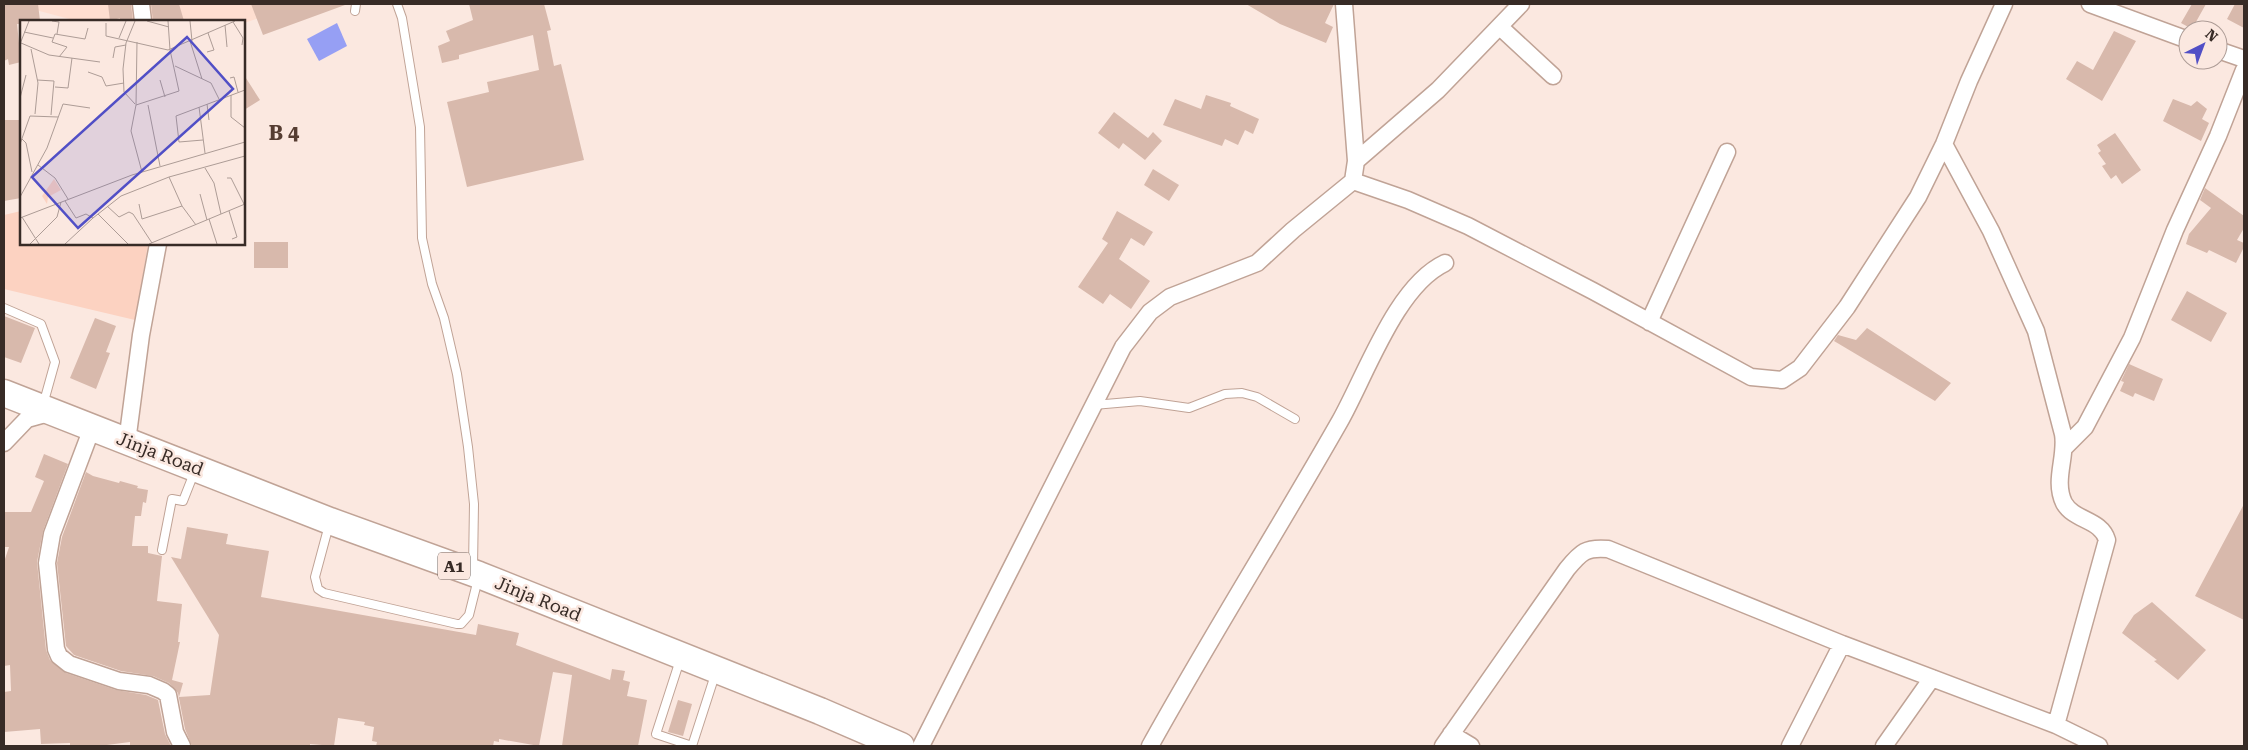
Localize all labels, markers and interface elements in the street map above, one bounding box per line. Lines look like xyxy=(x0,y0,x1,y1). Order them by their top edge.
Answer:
inset map xyxy=(20,20,245,245)
north arrow xyxy=(2178,20,2228,70)
text: N xyxy=(2202,26,2221,45)
district label: B 4 xyxy=(269,121,300,145)
street label: Jinja Road xyxy=(114,427,207,480)
road number: A1 xyxy=(438,552,470,580)
street label: Jinja Road xyxy=(492,572,585,626)

